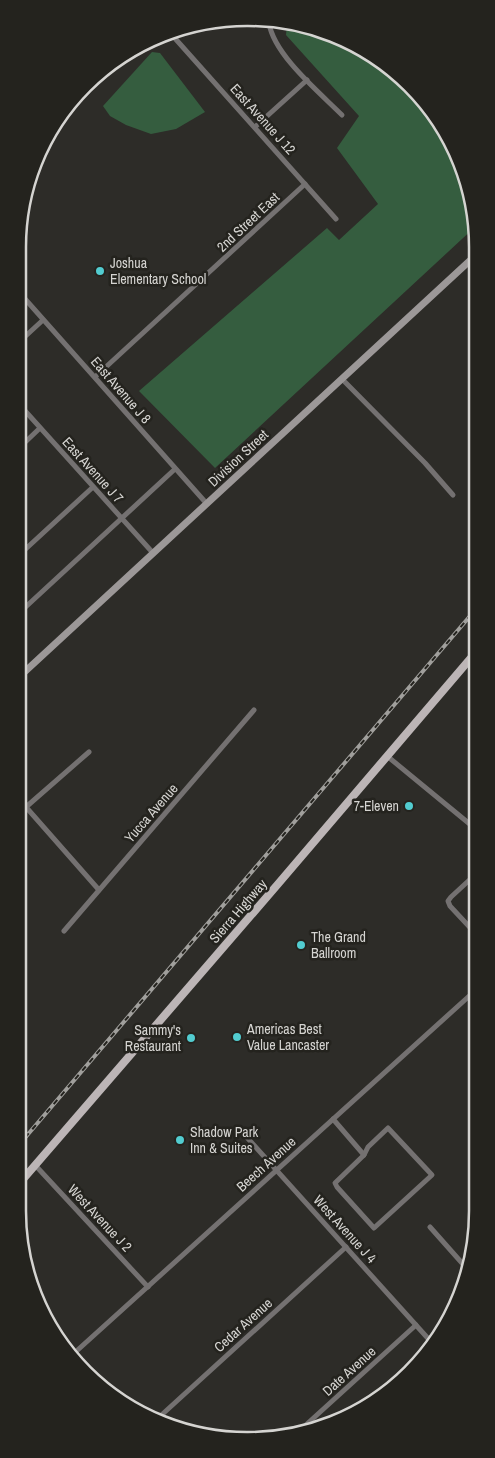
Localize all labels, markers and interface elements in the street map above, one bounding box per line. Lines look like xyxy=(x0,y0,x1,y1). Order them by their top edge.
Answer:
street label: East Avenue J 12 xyxy=(226,80,300,158)
street label: 2nd Street East xyxy=(213,188,283,256)
place label: Joshua Elementary School xyxy=(110,254,206,288)
marker: Joshua Elementary School xyxy=(94,265,106,277)
street label: East Avenue J 8 xyxy=(87,353,155,427)
street label: Division Street xyxy=(204,426,272,490)
street label: East Avenue J 7 xyxy=(59,433,127,507)
street label: Yucca Avenue xyxy=(120,780,182,846)
place label: 7-Eleven xyxy=(354,797,399,815)
marker: 7-Eleven xyxy=(403,800,415,812)
street label: Sierra Highway xyxy=(205,875,271,947)
place label: The Grand Ballroom xyxy=(311,928,366,962)
marker: The Grand Ballroom xyxy=(295,939,307,951)
place label: Americas Best Value Lancaster xyxy=(246,1020,329,1054)
place label: Sammy's Restaurant xyxy=(125,1021,181,1055)
marker: Americas Best Value Lancaster xyxy=(231,1031,243,1043)
marker: Sammy's Restaurant xyxy=(185,1032,197,1044)
place label: Shadow Park Inn & Suites xyxy=(190,1123,259,1157)
street label: Beech Avenue xyxy=(233,1133,299,1195)
marker: Shadow Park Inn & Suites xyxy=(174,1134,186,1146)
street label: West Avenue J 2 xyxy=(64,1180,136,1256)
street label: West Avenue J 4 xyxy=(310,1191,381,1267)
street label: Cedar Avenue xyxy=(210,1294,276,1356)
street label: Date Avenue xyxy=(319,1342,379,1400)

